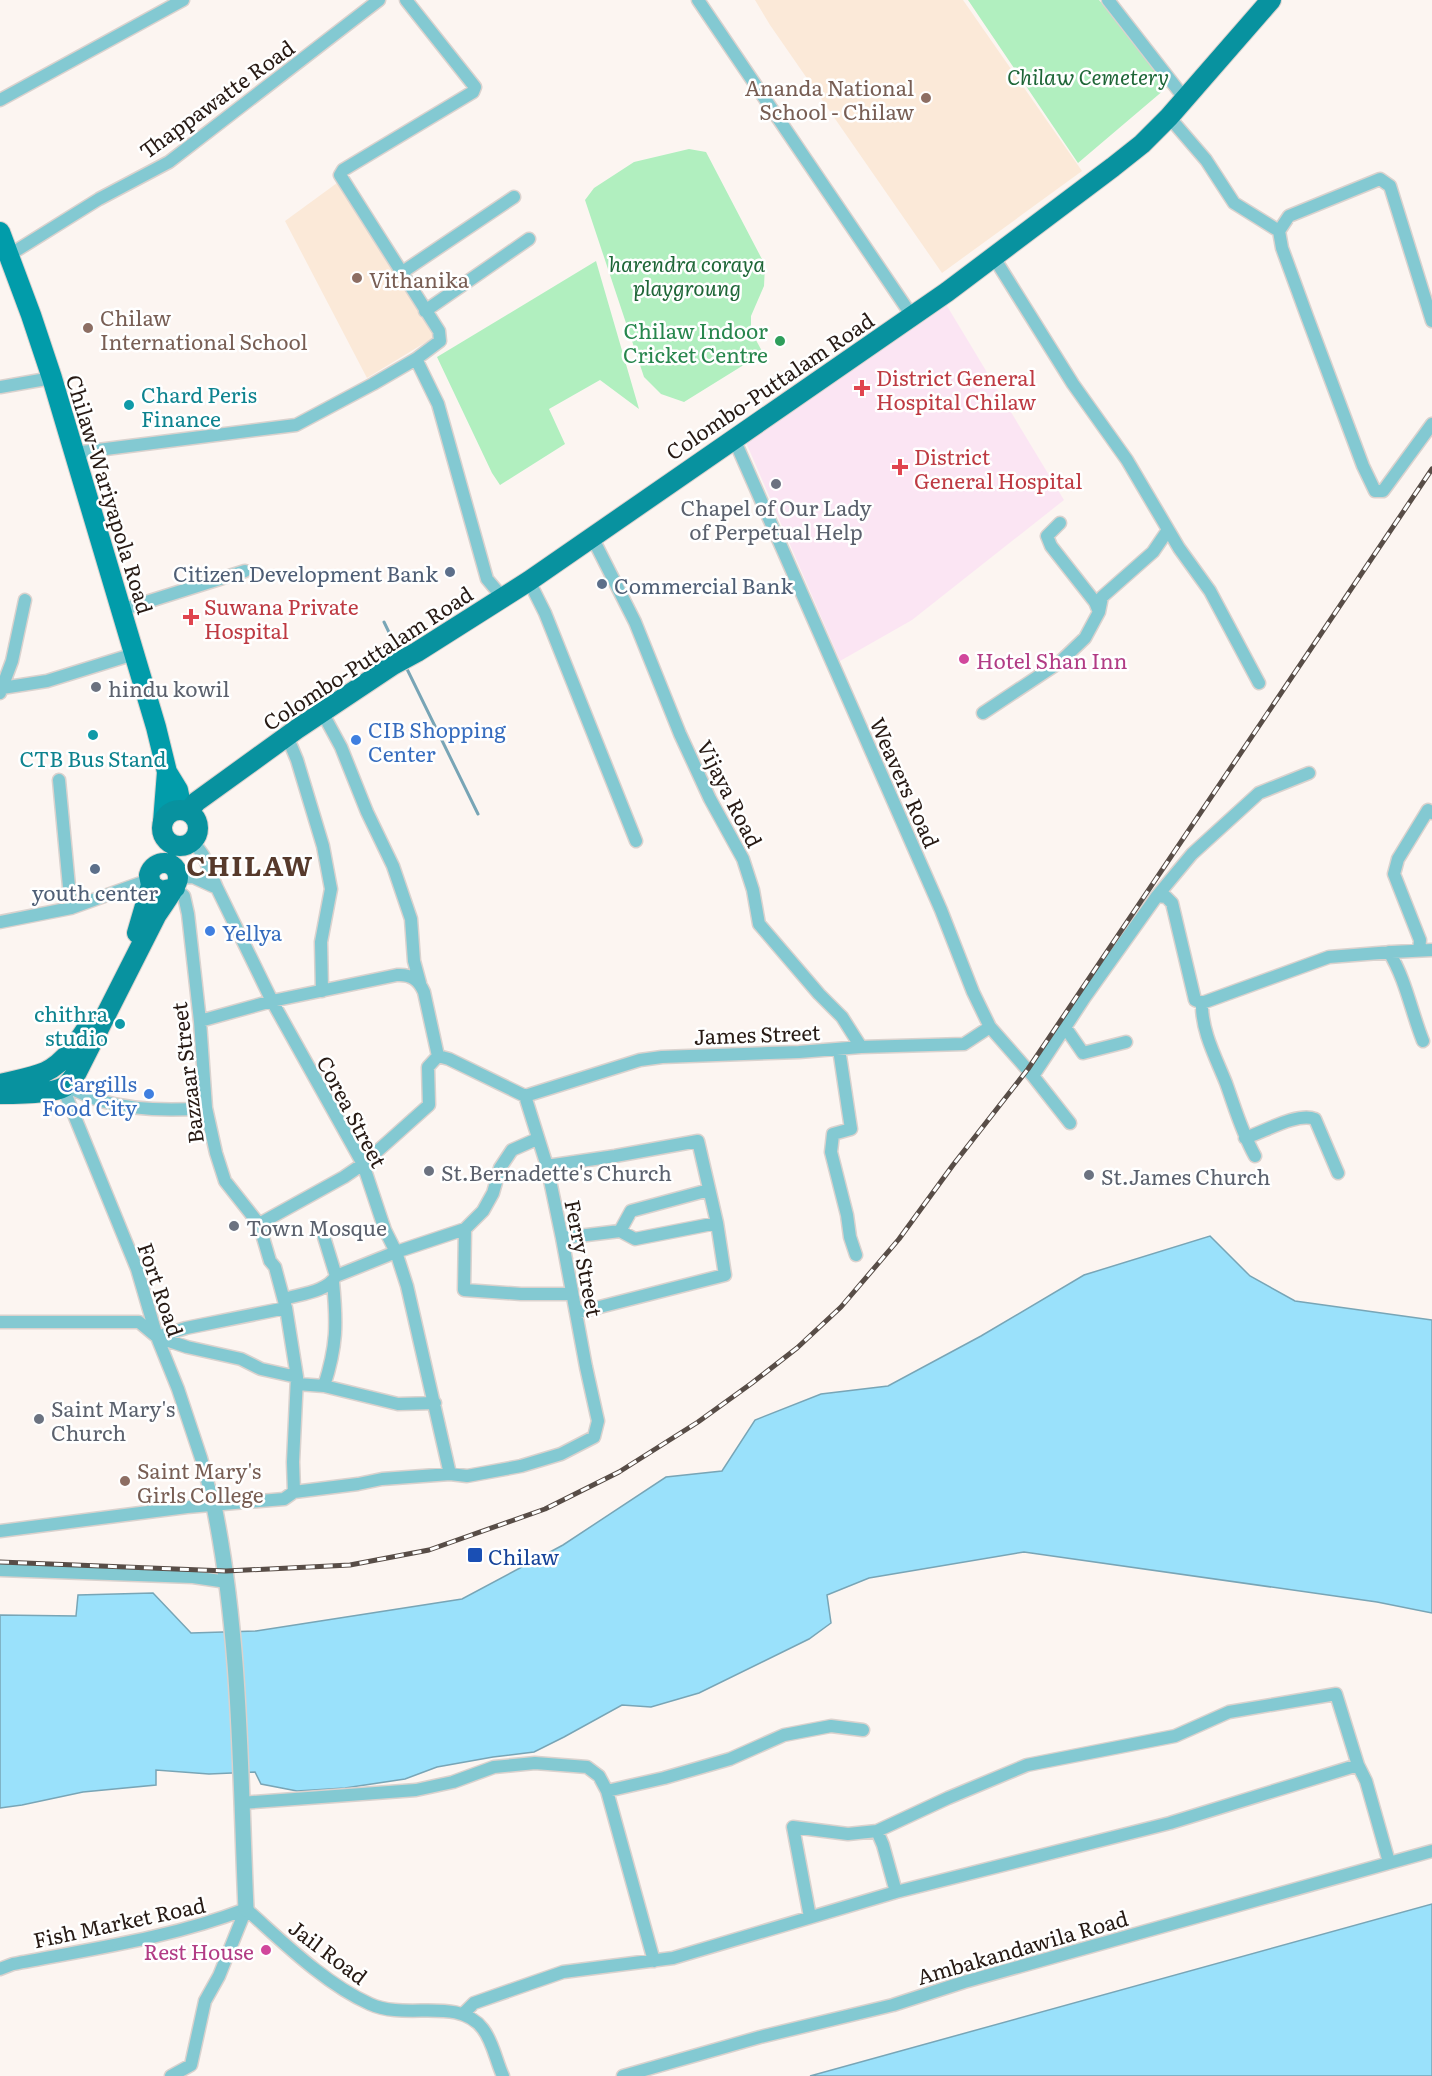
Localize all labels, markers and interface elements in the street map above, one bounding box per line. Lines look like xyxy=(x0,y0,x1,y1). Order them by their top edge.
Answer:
street label: Thappawatte Road xyxy=(132,31,300,165)
park label: Chilaw Cemetery xyxy=(1007,60,1169,91)
place label: Ananda National School - Chilaw xyxy=(745,71,914,126)
marker: Ananda National School - Chilaw xyxy=(919,91,933,105)
park label: harendra coraya playgroung xyxy=(609,247,765,302)
place label: Vithanika xyxy=(369,263,470,294)
marker: Vithanika xyxy=(350,271,364,285)
place label: Chilaw International School xyxy=(100,301,307,356)
street label: Colombo-Puttalam Road xyxy=(659,304,879,466)
place label: Chilaw Indoor Cricket Centre xyxy=(623,314,768,369)
marker: Chilaw International School xyxy=(81,321,95,335)
marker: Chilaw Indoor Cricket Centre xyxy=(773,334,787,348)
place label: District General Hospital Chilaw xyxy=(876,361,1036,416)
street label: Chilaw-Wariyapola Road xyxy=(60,371,162,618)
place label: Chard Peris Finance xyxy=(141,378,257,433)
marker: District General Hospital Chilaw xyxy=(853,379,871,397)
marker: Chard Peris Finance xyxy=(122,398,136,412)
place label: District General Hospital xyxy=(914,440,1082,495)
marker: District General Hospital xyxy=(891,458,909,476)
marker: Chapel of Our Lady of Perpetual Help xyxy=(769,477,783,491)
place label: Chapel of Our Lady of Perpetual Help xyxy=(680,491,872,546)
place label: Citizen Development Bank xyxy=(173,557,438,588)
marker: Citizen Development Bank xyxy=(443,565,457,579)
place label: Commercial Bank xyxy=(614,569,793,600)
street label: Colombo-Puttalam Road xyxy=(256,577,478,737)
marker: Commercial Bank xyxy=(595,577,609,591)
place label: Suwana Private Hospital xyxy=(204,590,359,645)
marker: Suwana Private Hospital xyxy=(182,608,200,626)
place label: Hotel Shan Inn xyxy=(976,644,1128,675)
marker: Hotel Shan Inn xyxy=(957,652,971,666)
place label: hindu kowil xyxy=(108,672,230,703)
marker: hindu kowil xyxy=(89,680,103,694)
street label: Weavers Road xyxy=(863,712,949,852)
place label: CIB Shopping Center xyxy=(368,713,506,768)
marker: CTB Bus Stand xyxy=(86,728,100,742)
marker: CIB Shopping Center xyxy=(349,733,363,747)
street label: Vijaya Road xyxy=(691,734,771,852)
place label: CTB Bus Stand xyxy=(20,742,167,773)
district label: CHILAW xyxy=(186,844,314,884)
marker: youth center xyxy=(88,862,102,876)
place label: youth center xyxy=(32,876,158,907)
place label: Yellya xyxy=(222,916,283,947)
marker: Yellya xyxy=(203,924,217,938)
place label: chithra studio xyxy=(34,997,109,1052)
street label: Bazzaar Street xyxy=(162,1000,210,1145)
street label: James Street xyxy=(693,1015,821,1051)
marker: chithra studio xyxy=(113,1017,127,1031)
street label: Corea Street xyxy=(310,1049,396,1173)
place label: Cargills Food City xyxy=(42,1067,138,1122)
marker: Cargills Food City xyxy=(142,1087,156,1101)
place label: St.Bernadette's Church xyxy=(441,1156,672,1187)
place label: St.James Church xyxy=(1101,1160,1271,1191)
marker: St.Bernadette's Church xyxy=(422,1164,436,1178)
marker: St.James Church xyxy=(1082,1168,1096,1182)
street label: Ferry Street xyxy=(558,1197,612,1320)
place label: Town Mosque xyxy=(246,1211,387,1242)
marker: Town Mosque xyxy=(227,1219,241,1233)
street label: Fort Road xyxy=(131,1238,193,1340)
place label: Saint Mary's Church xyxy=(51,1392,175,1447)
marker: Saint Mary's Church xyxy=(32,1412,46,1426)
place label: Saint Mary's Girls College xyxy=(137,1454,264,1509)
marker: Saint Mary's Girls College xyxy=(118,1474,132,1488)
place label: Chilaw xyxy=(488,1540,559,1571)
marker: Chilaw xyxy=(466,1546,484,1564)
street label: Fish Market Road xyxy=(30,1888,208,1954)
street label: Ambakandawila Road xyxy=(913,1901,1131,1991)
street label: Jail Road xyxy=(283,1911,375,1991)
place label: Rest House xyxy=(144,1935,254,1966)
marker: Rest House xyxy=(259,1943,273,1957)

